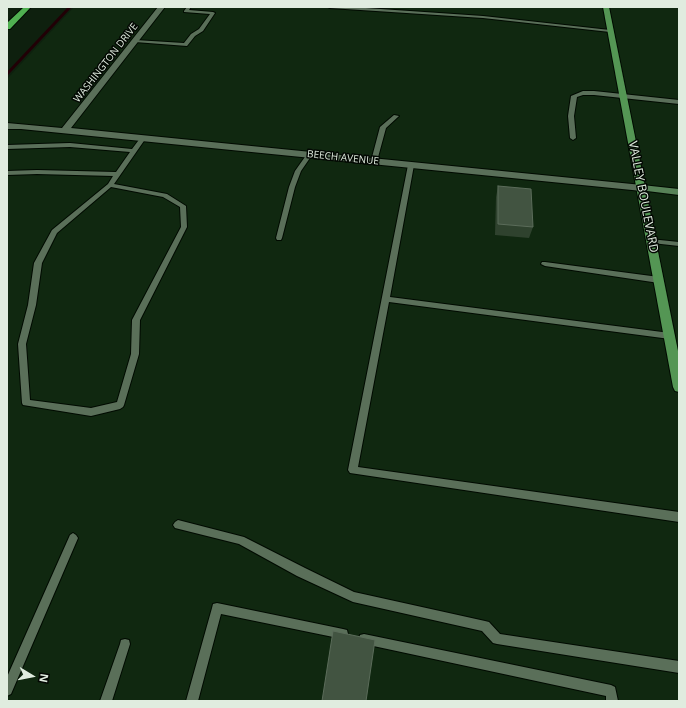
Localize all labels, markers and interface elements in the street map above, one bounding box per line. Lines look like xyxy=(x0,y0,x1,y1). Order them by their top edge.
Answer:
street label: WASHINGTON DRIVE xyxy=(71,21,141,105)
street label: VALLEY BOULEVARD xyxy=(625,140,661,254)
street label: BEECH AVENUE xyxy=(307,148,379,168)
north arrow xyxy=(12,656,52,696)
text: N xyxy=(36,672,52,684)

